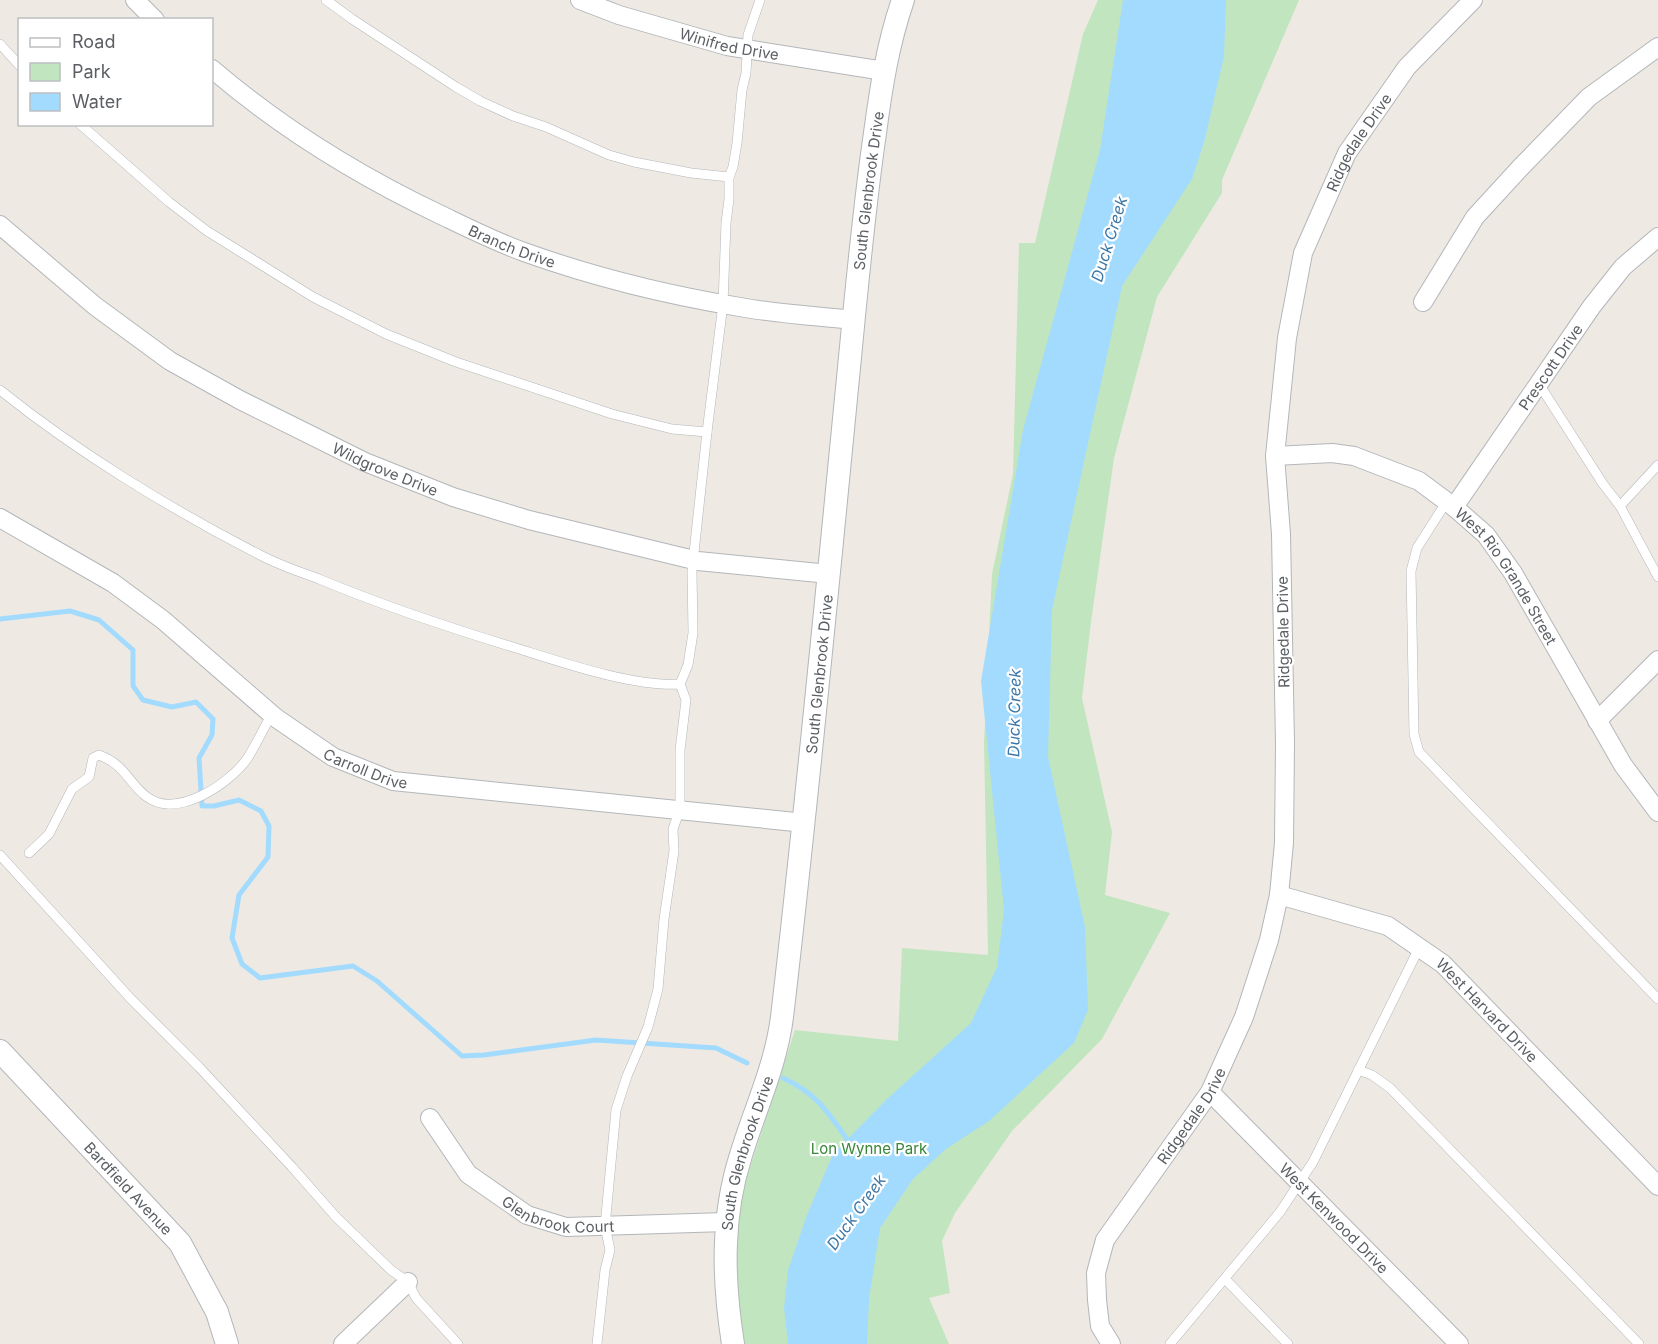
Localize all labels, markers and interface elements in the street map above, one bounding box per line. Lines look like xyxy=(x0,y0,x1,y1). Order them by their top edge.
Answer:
legend xyxy=(18,18,213,126)
street label: Winifred Drive xyxy=(677,23,780,64)
text: Road xyxy=(72,31,115,52)
text: Park xyxy=(72,61,111,82)
street label: Ridgedale Drive xyxy=(1322,90,1395,195)
text: Water xyxy=(72,91,122,112)
street label: South Glenbrook Drive xyxy=(849,110,887,271)
water label: Duck Creek xyxy=(1087,194,1132,284)
street label: Branch Drive xyxy=(466,220,558,272)
street label: Prescott Drive xyxy=(1514,320,1586,414)
street label: Wildgrove Drive xyxy=(329,438,441,500)
street label: West Rio Grande Street xyxy=(1451,503,1561,648)
street label: Ridgedale Drive xyxy=(1273,576,1293,688)
street label: South Glenbrook Drive xyxy=(801,593,836,755)
water label: Duck Creek xyxy=(1003,669,1025,757)
street label: Carroll Drive xyxy=(320,744,408,792)
street label: West Harvard Drive xyxy=(1433,954,1542,1066)
street label: Ridgedale Drive xyxy=(1153,1064,1229,1168)
street label: South Glenbrook Drive xyxy=(717,1073,777,1231)
street label: Bardfield Avenue xyxy=(80,1138,177,1239)
park label: Lon Wynne Park xyxy=(811,1139,928,1158)
street label: West Kenwood Drive xyxy=(1276,1159,1393,1277)
water label: Duck Creek xyxy=(822,1170,890,1254)
street label: Glenbrook Court xyxy=(498,1191,615,1237)

